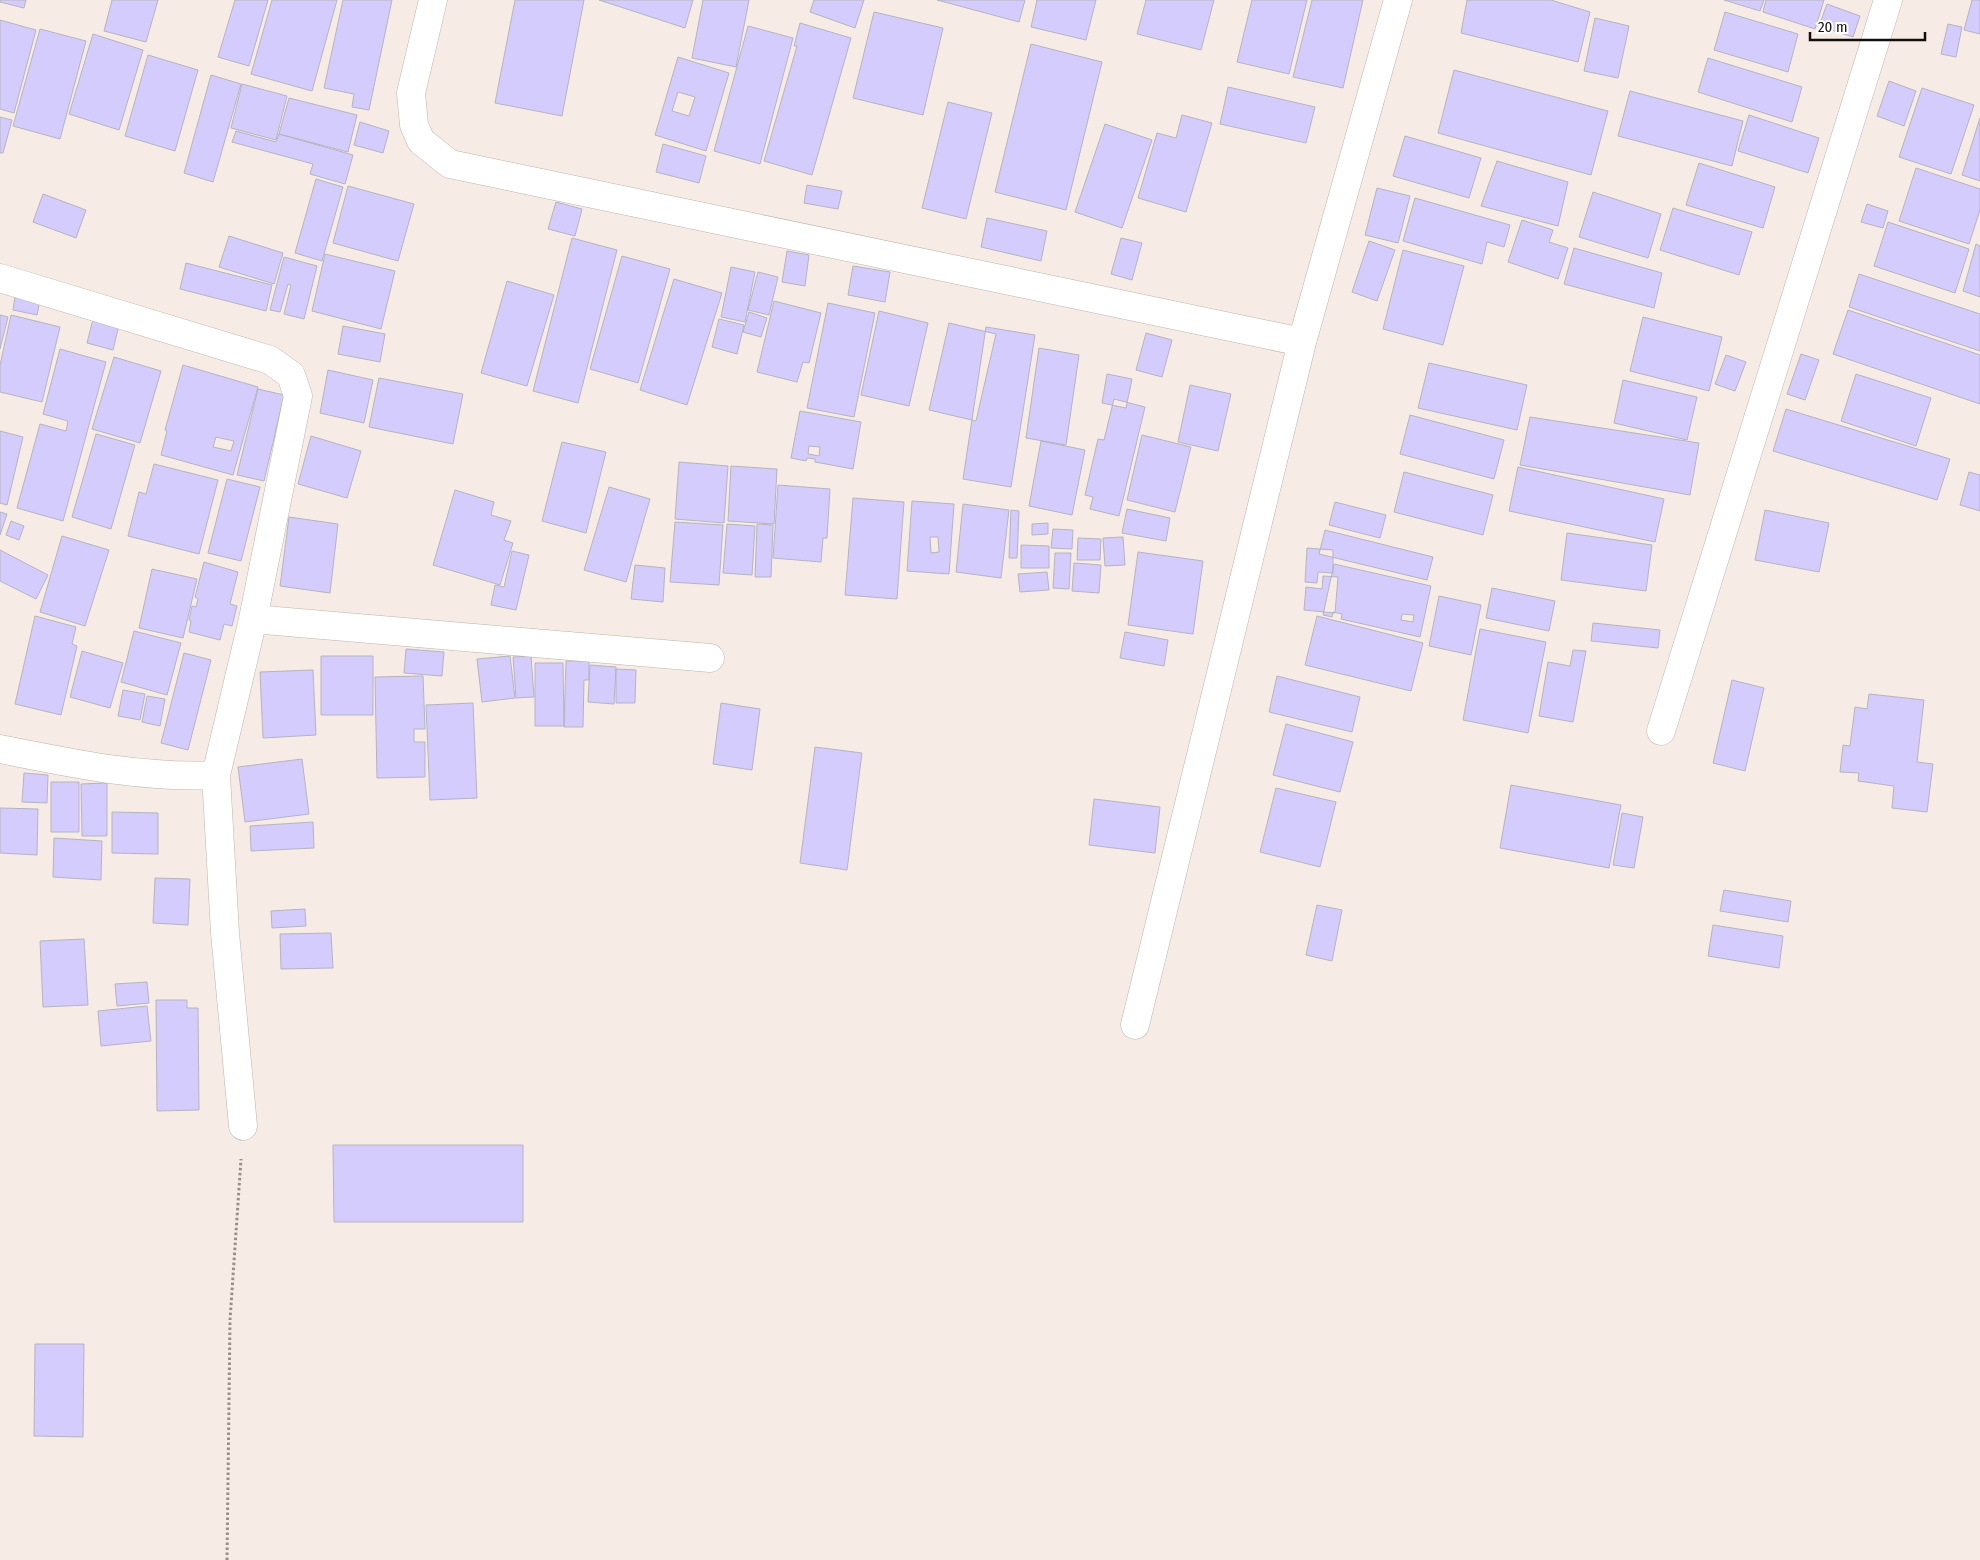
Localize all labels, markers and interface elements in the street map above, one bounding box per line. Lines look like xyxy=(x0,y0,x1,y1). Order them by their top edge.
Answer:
scale bar xyxy=(1810,10,1925,42)
text: 20 m xyxy=(1818,18,1848,36)

